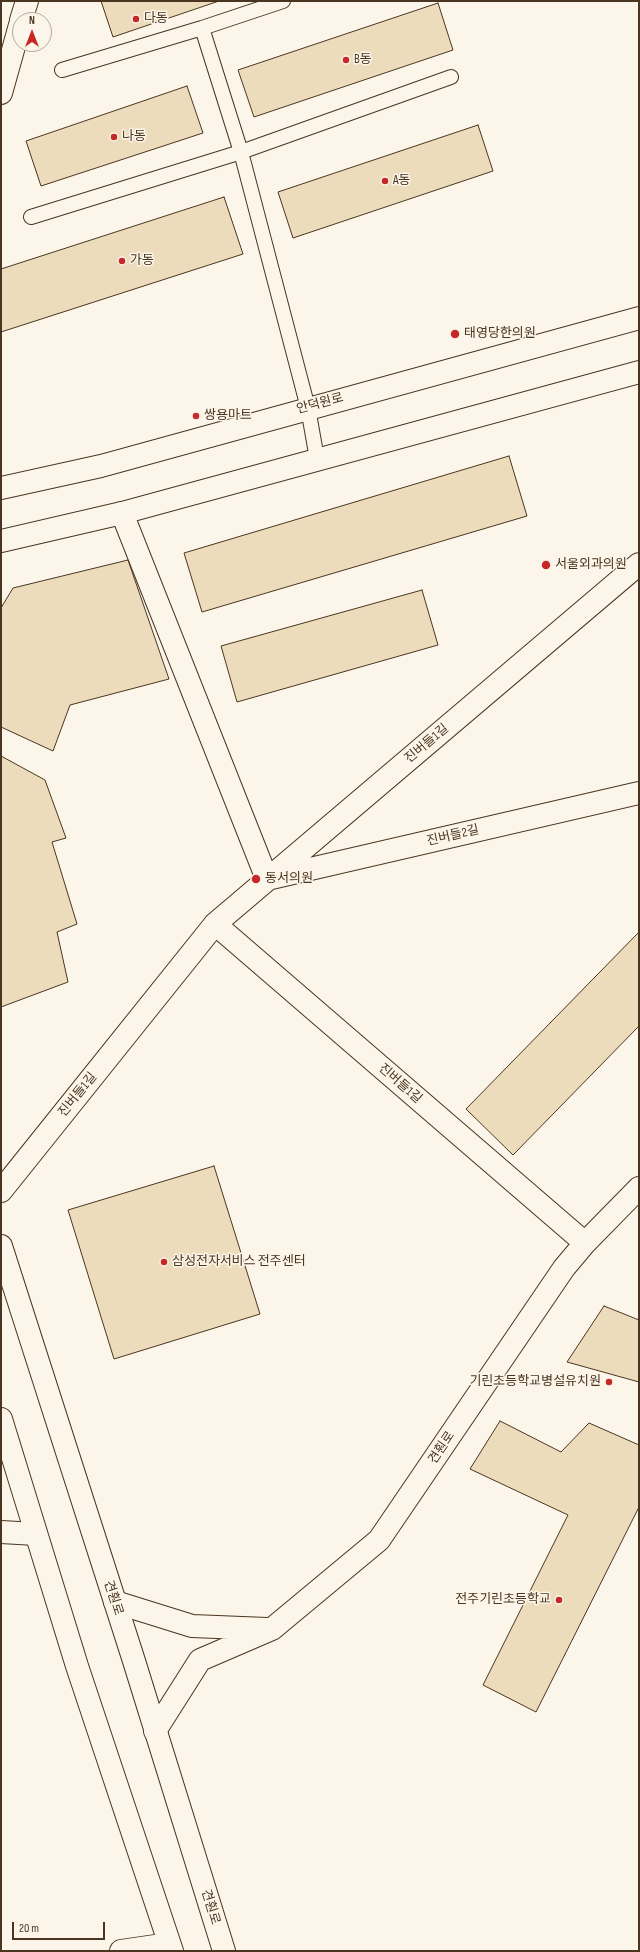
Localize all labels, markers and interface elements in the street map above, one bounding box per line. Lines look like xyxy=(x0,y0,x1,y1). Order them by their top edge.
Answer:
place label: 다동 xyxy=(144,11,168,27)
north arrow xyxy=(12,12,52,52)
text: N xyxy=(29,14,35,27)
marker: 다동 xyxy=(131,14,141,24)
place label: B동 xyxy=(354,52,372,68)
marker: B동 xyxy=(341,55,351,65)
place label: 나동 xyxy=(122,129,146,145)
marker: 나동 xyxy=(109,132,119,142)
place label: A동 xyxy=(393,173,411,189)
marker: A동 xyxy=(380,176,390,186)
place label: 가동 xyxy=(130,253,154,269)
marker: 가동 xyxy=(117,256,127,266)
place label: 태영당한의원 xyxy=(464,326,536,342)
marker: 태영당한의원 xyxy=(449,328,461,340)
street label: 안덕원로 xyxy=(295,390,345,418)
place label: 쌍용마트 xyxy=(204,408,252,424)
marker: 쌍용마트 xyxy=(191,411,201,421)
place label: 서울외과의원 xyxy=(555,557,627,573)
marker: 서울외과의원 xyxy=(540,559,552,571)
street label: 진버들1길 xyxy=(402,721,452,767)
street label: 진버들2길 xyxy=(425,822,481,850)
place label: 동서의원 xyxy=(265,871,313,887)
marker: 동서의원 xyxy=(250,873,262,885)
street label: 진버들1길 xyxy=(375,1061,425,1107)
street label: 진버들1길 xyxy=(55,1070,101,1120)
place label: 삼성전자서비스 전주센터 xyxy=(172,1254,306,1270)
marker: 삼성전자서비스 전주센터 xyxy=(159,1257,169,1267)
place label: 기린초등학교병설유치원 xyxy=(469,1374,601,1390)
marker: 기린초등학교병설유치원 xyxy=(604,1377,614,1387)
street label: 견훤로 xyxy=(426,1429,458,1467)
street label: 견훤로 xyxy=(100,1579,126,1617)
place label: 전주기린초등학교 xyxy=(455,1592,551,1608)
marker: 전주기린초등학교 xyxy=(554,1595,564,1605)
street label: 견훤로 xyxy=(197,1888,223,1926)
scale bar xyxy=(14,1914,107,1940)
text: 20 m xyxy=(19,1921,39,1936)

